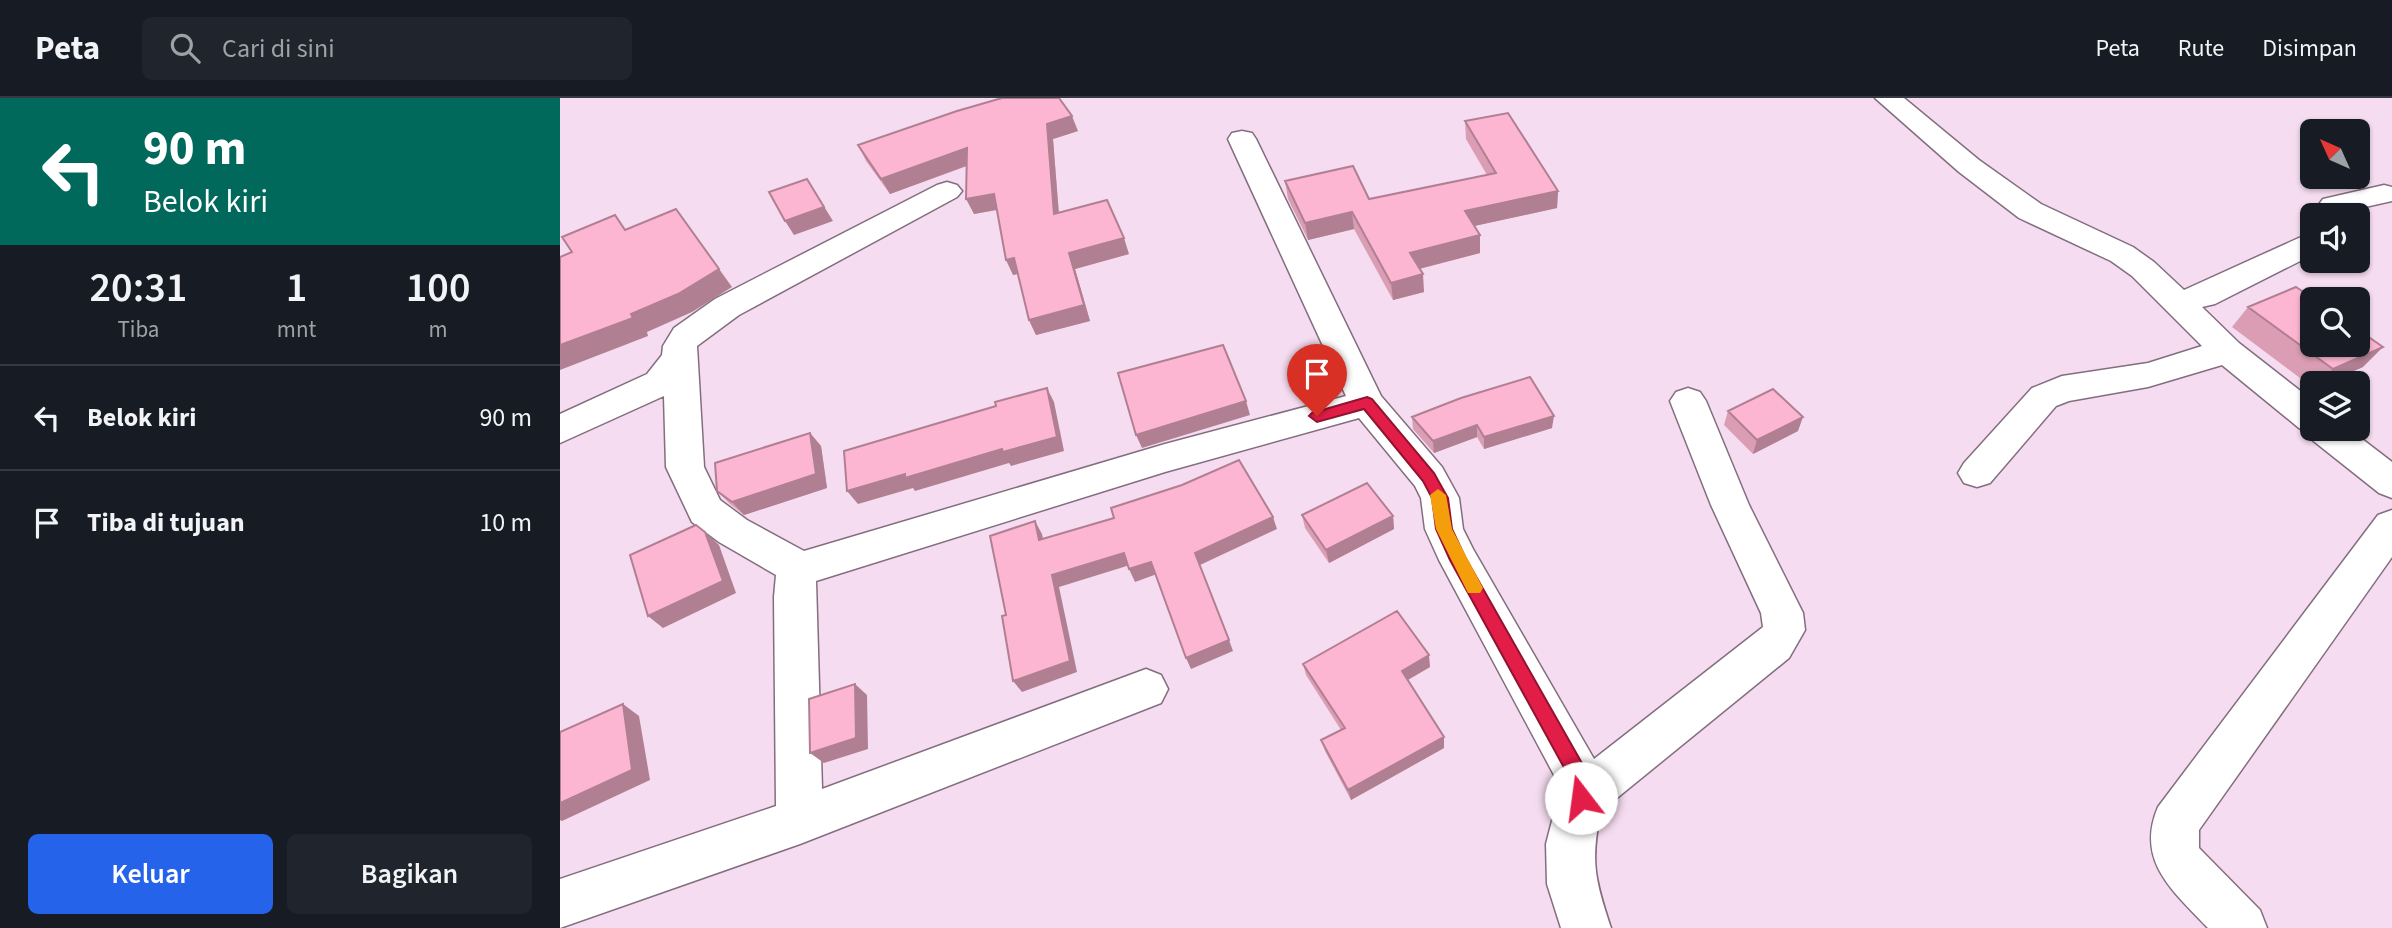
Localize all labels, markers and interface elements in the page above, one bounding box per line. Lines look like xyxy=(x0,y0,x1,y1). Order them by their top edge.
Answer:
search box xyxy=(142,17,632,80)
text: Peta xyxy=(35,25,100,72)
icon: search xyxy=(166,29,204,67)
text: Cari di sini xyxy=(222,30,335,67)
text: Peta xyxy=(2095,31,2140,66)
text: Rute xyxy=(2178,31,2224,66)
text: Disimpan xyxy=(2262,31,2357,66)
text: 90 m xyxy=(143,114,247,184)
north arrow xyxy=(2300,119,2370,189)
map controls xyxy=(2300,119,2370,441)
icon: left xyxy=(28,126,119,217)
text: Belok kiri xyxy=(143,179,268,225)
button: sound xyxy=(2300,203,2370,273)
text: 20:31 xyxy=(90,258,187,318)
text: 1 xyxy=(286,258,307,318)
text: 100 xyxy=(406,258,470,318)
button: search xyxy=(2300,287,2370,357)
text: Tiba xyxy=(117,313,159,346)
text: mnt xyxy=(277,313,316,346)
text: m xyxy=(429,313,448,346)
pin xyxy=(1287,344,1347,416)
icon: arrive xyxy=(1298,355,1336,393)
button: layers xyxy=(2300,371,2370,441)
icon: left xyxy=(28,399,66,437)
text: Belok kiri xyxy=(87,399,196,436)
text: 90 m xyxy=(479,399,532,436)
icon: arrive xyxy=(28,504,66,542)
text: Tiba di tujuan xyxy=(87,504,245,541)
text: 10 m xyxy=(479,504,532,541)
position arrow xyxy=(1544,761,1618,835)
button: Keluar xyxy=(28,834,273,914)
button: Bagikan xyxy=(287,834,532,914)

